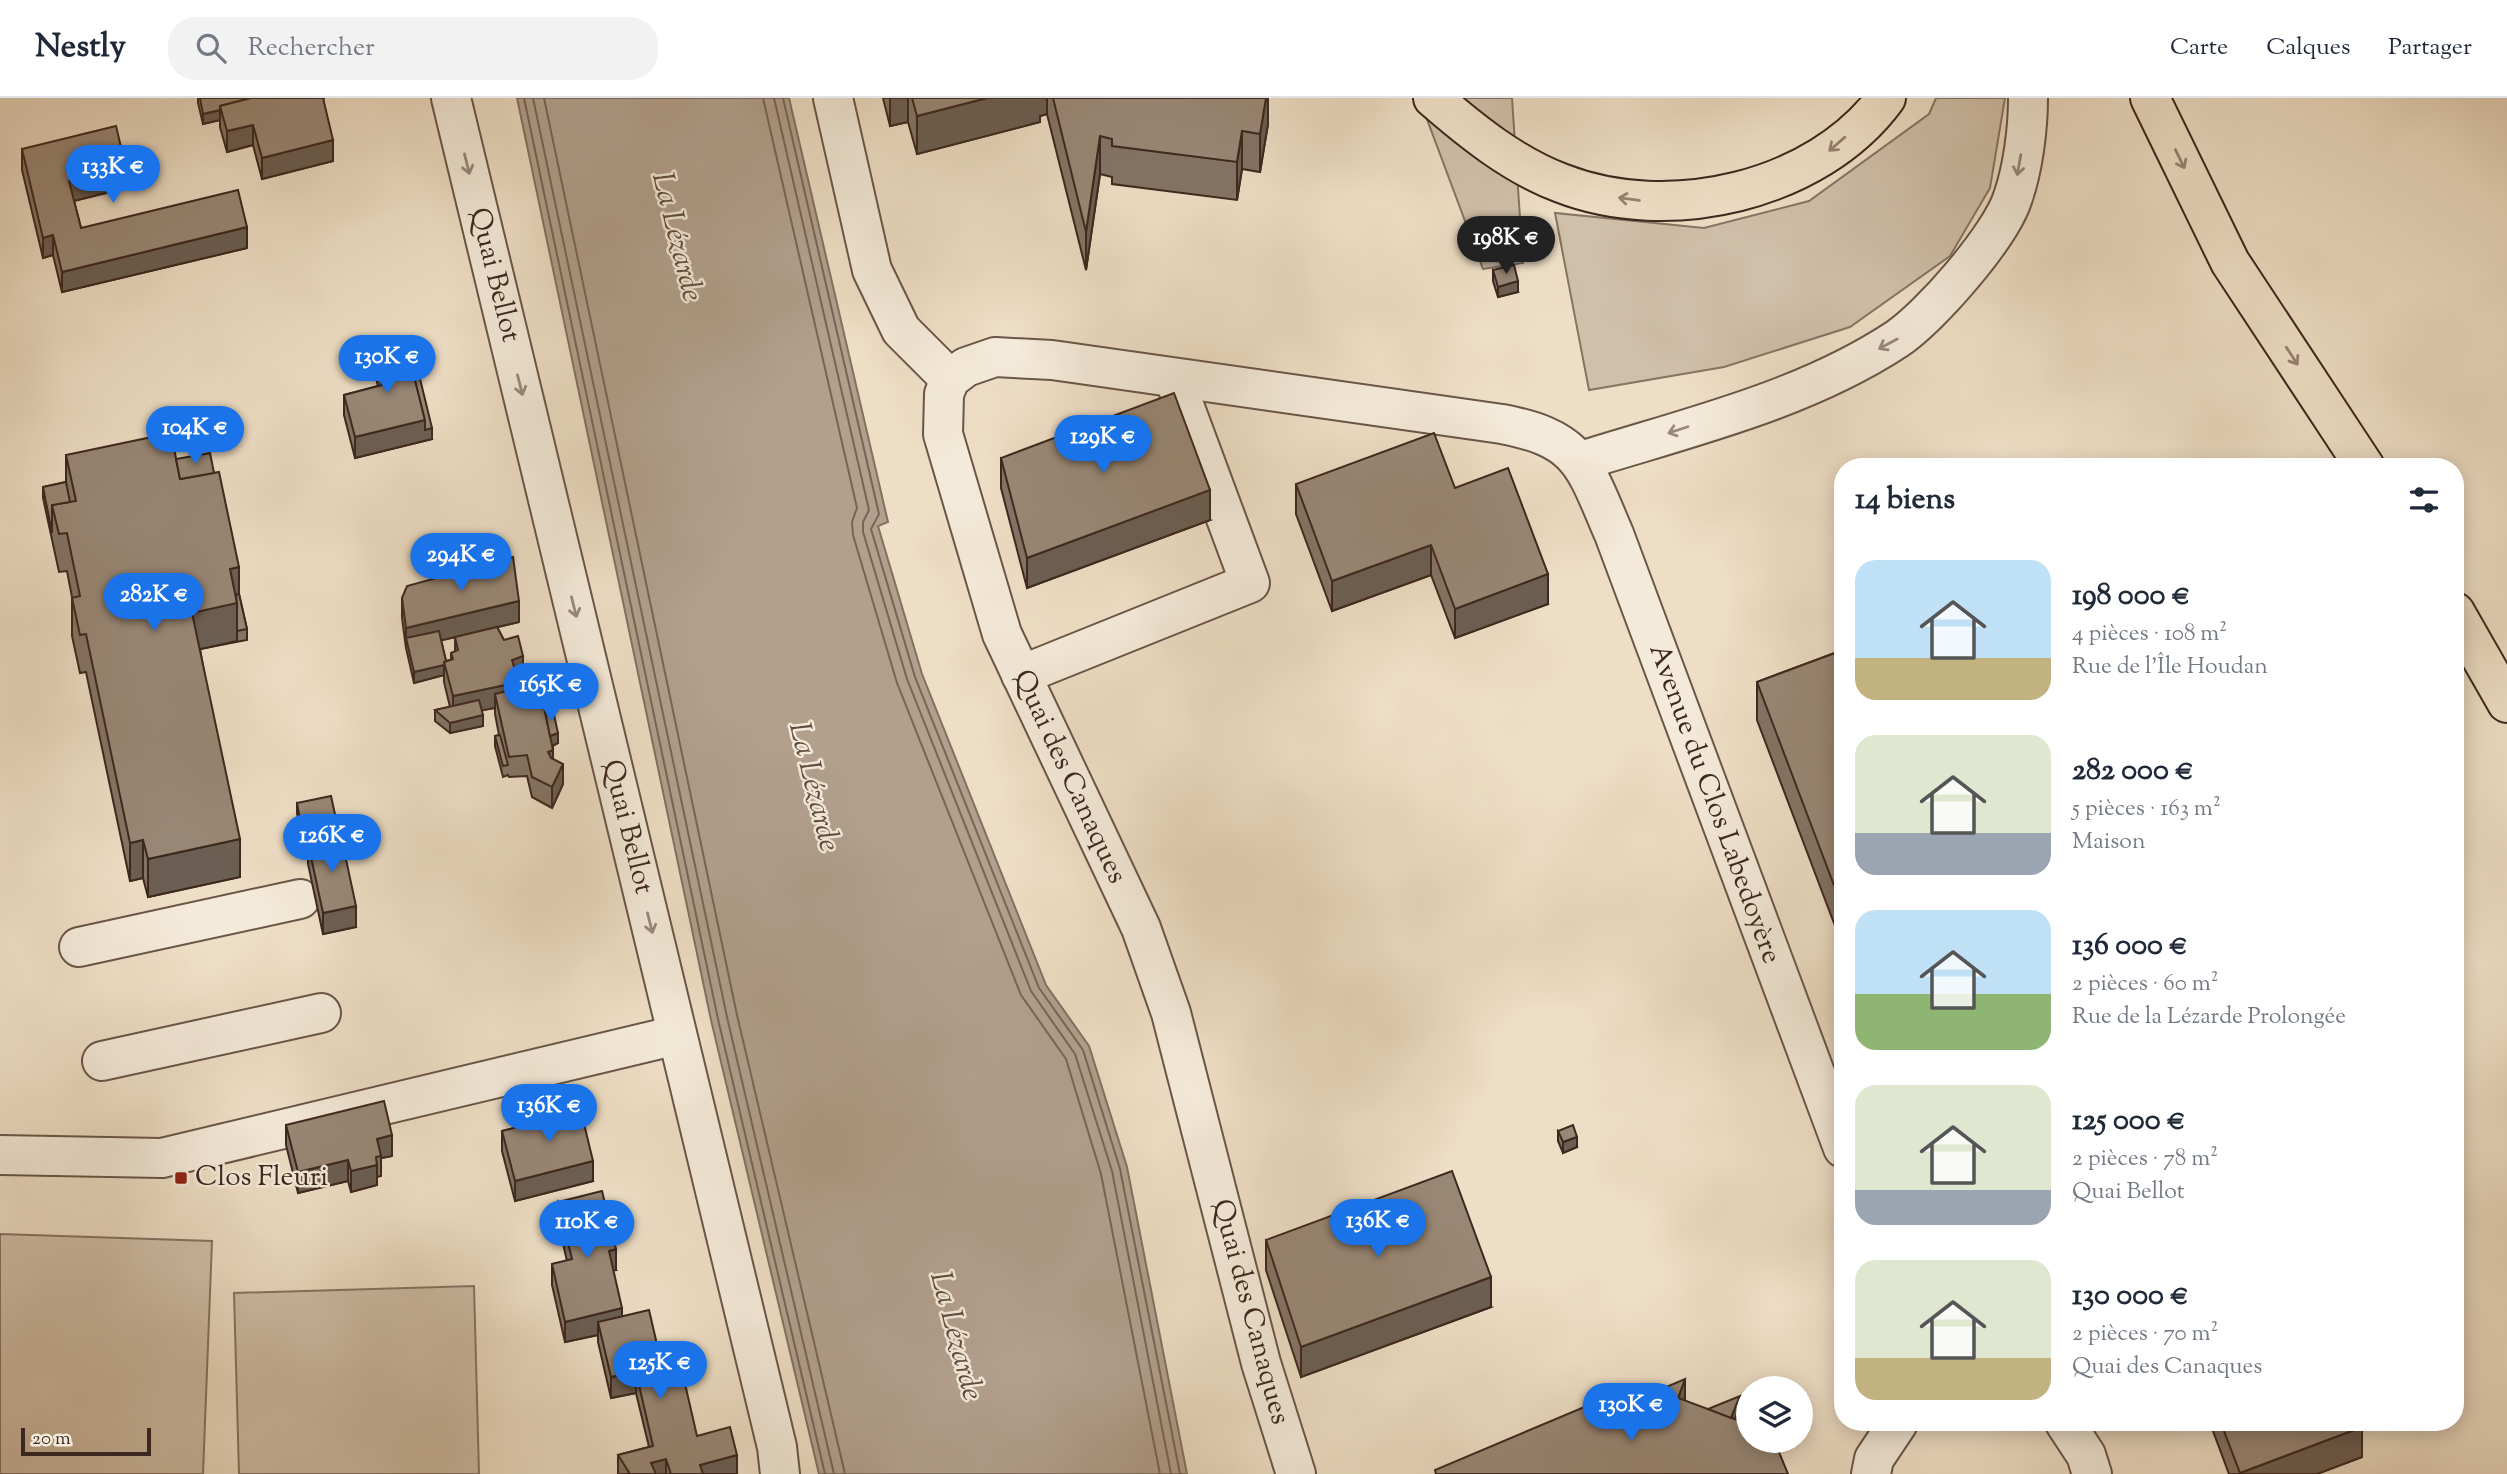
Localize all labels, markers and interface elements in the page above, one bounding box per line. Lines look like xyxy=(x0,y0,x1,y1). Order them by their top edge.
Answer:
search box xyxy=(168,17,658,80)
text: Nestly xyxy=(35,24,126,72)
icon: search xyxy=(192,29,230,67)
text: Rechercher xyxy=(248,30,375,67)
text: Carte xyxy=(2170,31,2228,65)
text: Calques xyxy=(2266,31,2350,65)
text: Partager xyxy=(2388,31,2472,65)
one-way arrow xyxy=(1828,136,1846,152)
pin: 133K € xyxy=(56,146,170,205)
one-way arrow xyxy=(2173,148,2187,169)
text: 133K € xyxy=(82,151,144,184)
one-way arrow xyxy=(461,152,474,175)
one-way arrow xyxy=(2012,154,2025,176)
water label: La Lézarde xyxy=(639,168,713,306)
one-way arrow xyxy=(1618,192,1641,205)
street label: Quai Bellot xyxy=(458,204,530,347)
pin: 198K € xyxy=(1449,216,1563,276)
text: 198K € xyxy=(1473,222,1539,255)
pin: 130K € xyxy=(330,336,444,395)
one-way arrow xyxy=(1878,338,1899,351)
text: 130K € xyxy=(355,341,419,374)
one-way arrow xyxy=(2286,346,2300,366)
one-way arrow xyxy=(514,374,527,396)
pin: 104K € xyxy=(138,406,252,466)
text: 104K € xyxy=(162,412,228,445)
pin: 129K € xyxy=(1046,416,1160,475)
text: 129K € xyxy=(1070,421,1136,454)
one-way arrow xyxy=(1668,425,1690,437)
text: 14 biens xyxy=(1855,479,1955,522)
icon: filters xyxy=(2405,481,2443,519)
pin: 294K € xyxy=(404,533,518,593)
text: 294K € xyxy=(426,539,496,572)
pin: 282K € xyxy=(97,574,211,633)
text: 198 000 € xyxy=(2072,575,2190,618)
text: 282K € xyxy=(120,579,188,612)
icon: home xyxy=(1911,588,1995,672)
one-way arrow xyxy=(567,595,581,618)
text: 4 pièces · 108 m² xyxy=(2072,618,2227,651)
street label: Avenue du Clos Labedoyère xyxy=(1637,639,1791,969)
text: Rue de l'Île Houdan xyxy=(2072,651,2268,684)
pin: 165K € xyxy=(494,664,608,723)
street label: Quai des Canaques xyxy=(1002,664,1136,890)
text: 165K € xyxy=(520,669,582,702)
water label: La Lézarde xyxy=(776,718,850,856)
text: 282 000 € xyxy=(2072,750,2194,793)
street label: Quai Bellot xyxy=(591,756,663,899)
icon: home xyxy=(1911,763,1995,847)
text: 5 pièces · 163 m² xyxy=(2072,793,2221,826)
pin: 126K € xyxy=(275,814,389,874)
text: 126K € xyxy=(299,820,365,853)
text: Maison xyxy=(2072,826,2146,859)
one-way arrow xyxy=(644,911,657,934)
text: 136 000 € xyxy=(2072,925,2188,968)
icon: home xyxy=(1911,938,1995,1022)
text: 2 pièces · 60 m² xyxy=(2072,968,2219,1001)
text: Rue de la Lézarde Prolongée xyxy=(2072,1001,2346,1034)
pin: 136K € xyxy=(492,1084,606,1144)
text: 136K € xyxy=(517,1090,581,1123)
text: 125 000 € xyxy=(2072,1100,2185,1143)
icon: home xyxy=(1911,1113,1995,1197)
text: 2 pièces · 78 m² xyxy=(2072,1143,2218,1176)
place label: Clos Fleuri xyxy=(195,1158,328,1198)
marker: Clos Fleuri xyxy=(173,1170,189,1186)
text: Quai Bellot xyxy=(2072,1176,2185,1209)
street label: Quai des Canaques xyxy=(1201,1195,1299,1429)
pin: 110K € xyxy=(530,1200,644,1260)
pin: 136K € xyxy=(1321,1200,1435,1259)
text: 136K € xyxy=(1346,1205,1410,1238)
text: 110K € xyxy=(555,1206,619,1239)
water label: La Lézarde xyxy=(917,1267,993,1405)
text: 130 000 € xyxy=(2072,1275,2189,1318)
icon: home xyxy=(1911,1288,1995,1372)
text: 2 pièces · 70 m² xyxy=(2072,1318,2218,1351)
pin: 125K € xyxy=(603,1342,717,1401)
text: 125K € xyxy=(629,1347,691,1380)
text: Quai des Canaques xyxy=(2072,1351,2262,1384)
map controls xyxy=(1736,1376,1813,1453)
button: layers xyxy=(1736,1376,1813,1453)
pin: 130K € xyxy=(1574,1384,1688,1443)
text: 130K € xyxy=(1599,1389,1663,1422)
scale bar xyxy=(21,1425,150,1457)
text: 20 m xyxy=(32,1426,71,1453)

